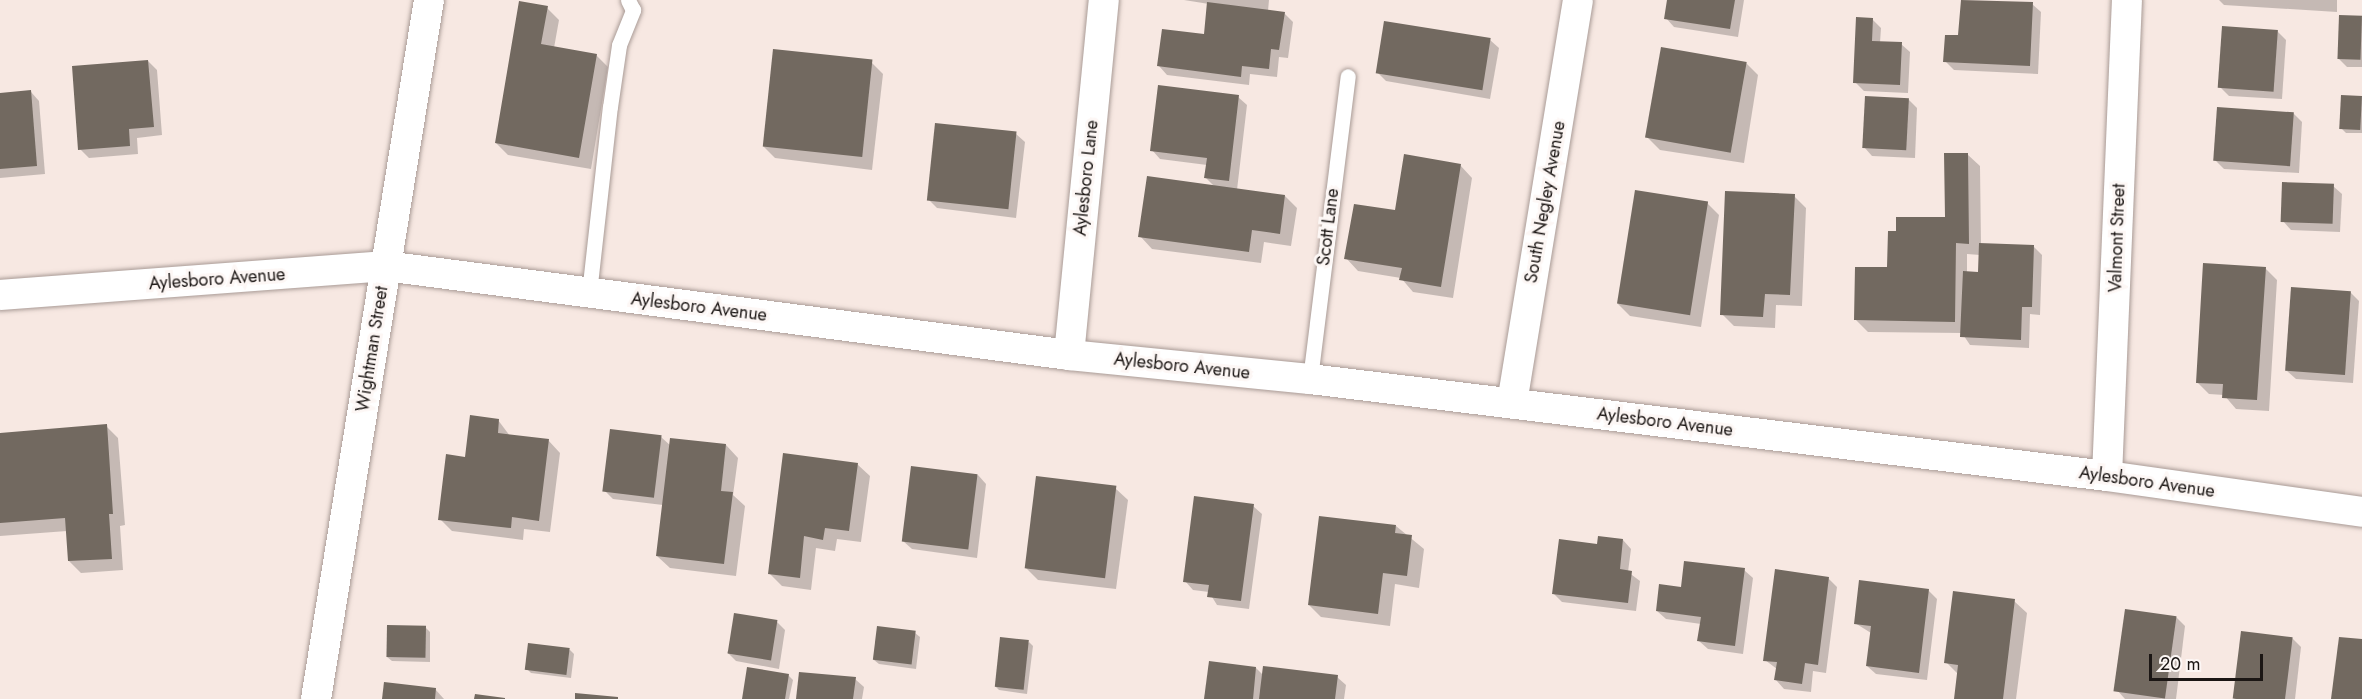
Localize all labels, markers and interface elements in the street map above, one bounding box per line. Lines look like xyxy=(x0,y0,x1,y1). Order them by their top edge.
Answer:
street label: Aylesboro Lane xyxy=(1069,119,1103,237)
street label: South Negley Avenue xyxy=(1520,119,1570,285)
street label: Valmont Street xyxy=(2104,183,2130,293)
street label: Scott Lane xyxy=(1313,187,1343,267)
street label: Aylesboro Avenue xyxy=(148,263,286,295)
street label: Wightman Street xyxy=(351,285,393,413)
street label: Aylesboro Avenue xyxy=(630,288,768,326)
street label: Aylesboro Avenue xyxy=(1113,348,1251,384)
street label: Aylesboro Avenue xyxy=(1596,403,1734,441)
street label: Aylesboro Avenue xyxy=(2078,462,2216,502)
scale bar xyxy=(2152,642,2266,680)
text: 20 m xyxy=(2160,651,2200,677)

